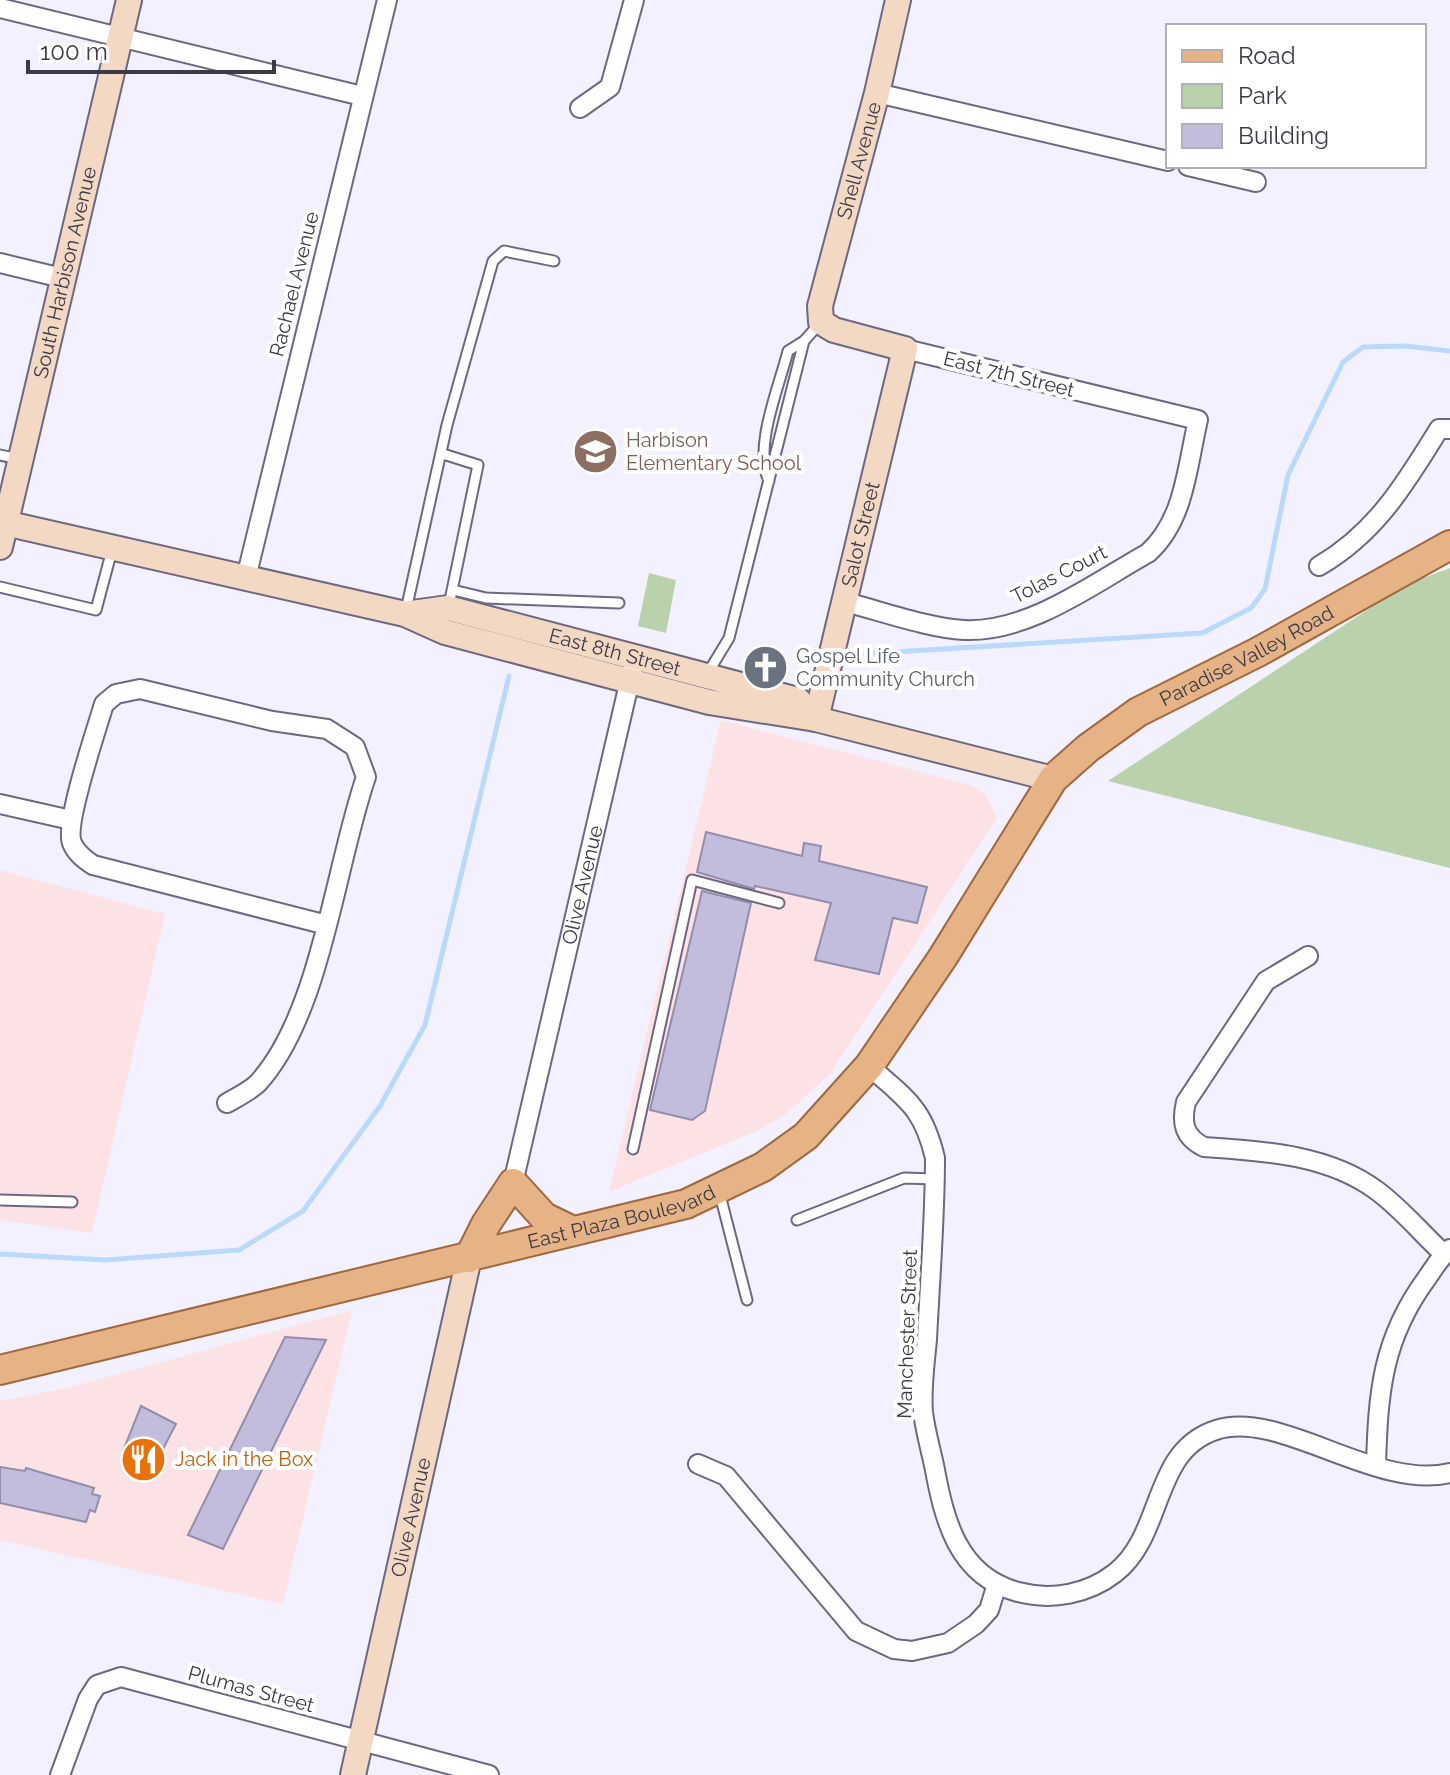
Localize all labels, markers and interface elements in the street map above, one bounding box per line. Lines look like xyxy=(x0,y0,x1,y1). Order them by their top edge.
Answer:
scale bar xyxy=(28,24,274,74)
legend xyxy=(1166,24,1426,168)
text: 100 m xyxy=(40,37,108,66)
text: Road xyxy=(1238,41,1296,70)
text: Park xyxy=(1238,81,1287,110)
street label: Shell Avenue xyxy=(832,99,886,222)
text: Building xyxy=(1238,121,1329,150)
street label: South Harbison Avenue xyxy=(28,164,101,381)
street label: Rachael Avenue xyxy=(264,209,324,359)
street label: East 7th Street xyxy=(941,346,1077,402)
school or university icon: Harbison Elementary School xyxy=(571,428,619,476)
place label: Harbison Elementary School xyxy=(626,428,802,475)
street label: Salot Street xyxy=(836,479,885,589)
street label: Tolas Court xyxy=(1007,540,1111,608)
street label: Paradise Valley Road xyxy=(1156,600,1338,711)
street label: East 8th Street xyxy=(546,623,684,681)
church icon: Gospel Life Community Church xyxy=(741,644,789,692)
place label: Gospel Life Community Church xyxy=(796,644,975,691)
street label: Olive Avenue xyxy=(557,823,608,947)
street label: East Plaza Boulevard xyxy=(525,1180,719,1254)
street label: Manchester Street xyxy=(892,1249,922,1419)
restaurant icon: Jack in the Box xyxy=(120,1435,168,1483)
place label: Jack in the Box xyxy=(175,1447,313,1471)
street label: Olive Avenue xyxy=(386,1455,436,1579)
street label: Plumas Street xyxy=(185,1661,317,1717)

